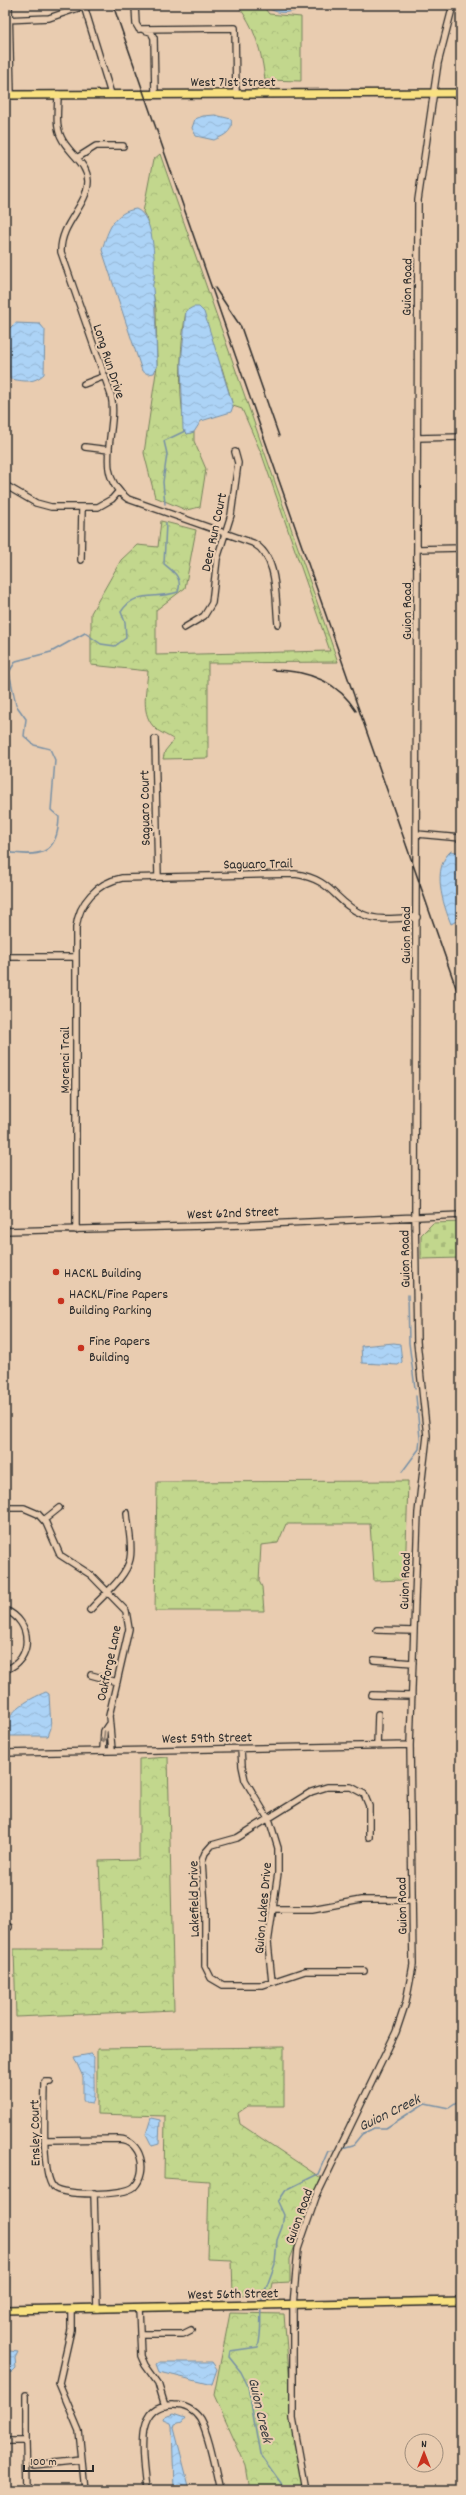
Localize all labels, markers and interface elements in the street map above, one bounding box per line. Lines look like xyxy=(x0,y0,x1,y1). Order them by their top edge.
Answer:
street label: West 71st Street xyxy=(190,73,276,93)
street label: Guion Road xyxy=(397,258,419,316)
street label: Long Run Drive xyxy=(87,322,130,401)
street label: Deer Run Court xyxy=(197,491,233,574)
street label: Guion Road xyxy=(398,582,418,640)
street label: Saguaro Court xyxy=(135,770,157,846)
street label: Saguaro Trail xyxy=(223,854,294,876)
street label: Guion Road xyxy=(397,906,417,964)
street label: Morenci Trail xyxy=(56,1026,76,1093)
street label: West 62nd Street xyxy=(187,1202,279,1226)
street label: Guion Road xyxy=(395,1230,417,1288)
place label: HACKL Building xyxy=(64,1264,141,1284)
marker: HACKL Building xyxy=(51,1267,61,1277)
place label: HACKL/Fine Papers Building Parking xyxy=(69,1285,168,1321)
marker: HACKL/Fine Papers Building Parking xyxy=(56,1296,66,1306)
place label: Fine Papers Building xyxy=(89,1332,150,1368)
marker: Fine Papers Building xyxy=(76,1343,86,1353)
street label: Guion Road xyxy=(395,1552,417,1610)
street label: Oakforge Lane xyxy=(92,1624,128,1703)
street label: West 59th Street xyxy=(162,1728,252,1750)
one-way arrow xyxy=(100,1730,108,1743)
street label: Lakefield Drive xyxy=(184,1860,206,1938)
street label: Guion Lakes Drive xyxy=(250,1862,278,1955)
street label: Guion Road xyxy=(392,1877,414,1935)
water label: Guion Creek xyxy=(355,2089,426,2138)
street label: Ensley Court xyxy=(25,2099,47,2166)
street label: Guion Road xyxy=(281,2186,319,2247)
street label: West 56th Street xyxy=(188,2284,279,2306)
water label: Guion Creek xyxy=(241,2376,278,2447)
north arrow xyxy=(404,2433,444,2473)
text: N xyxy=(421,2437,427,2453)
scale bar xyxy=(24,2447,93,2473)
text: 100 m xyxy=(30,2454,57,2471)

